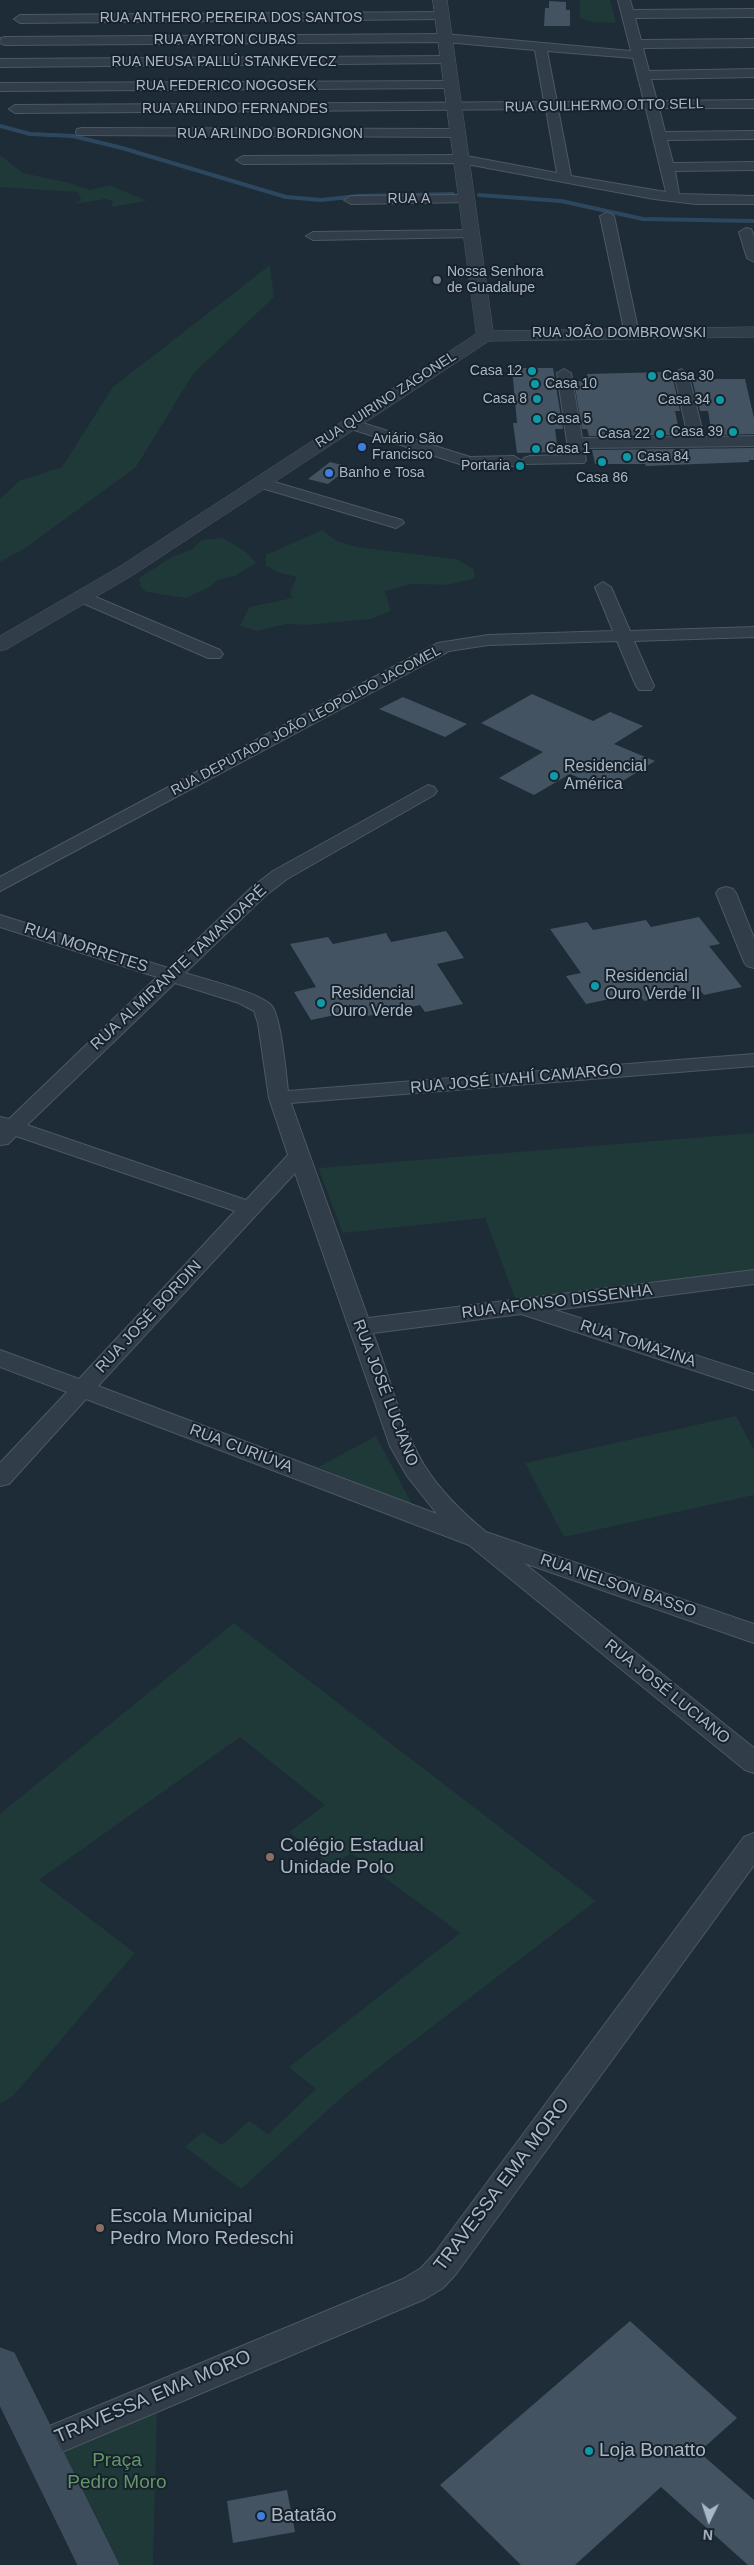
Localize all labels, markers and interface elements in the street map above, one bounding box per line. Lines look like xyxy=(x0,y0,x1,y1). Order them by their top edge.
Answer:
street label: RUA ANTHERO PEREIRA DOS SANTOS xyxy=(100,10,362,26)
street label: RUA AYRTON CUBAS xyxy=(154,32,296,48)
street label: RUA NEUSA PALLÚ STANKEVECZ xyxy=(111,54,337,70)
street label: RUA FEDERICO NOGOSEK xyxy=(136,78,316,94)
street label: RUA GUILHERMO OTTO SELL xyxy=(504,96,704,116)
street label: RUA ARLINDO FERNANDES xyxy=(142,101,328,117)
street label: RUA ARLINDO BORDIGNON xyxy=(177,126,363,142)
street label: RUA A xyxy=(388,191,430,207)
place label: Nossa Senhora de Guadalupe xyxy=(447,264,544,296)
marker: Nossa Senhora de Guadalupe xyxy=(431,274,443,286)
street label: RUA JOÃO DOMBROWSKI xyxy=(532,325,706,341)
street label: RUA QUIRINO ZAGONEL xyxy=(313,348,459,452)
place label: Casa 12 xyxy=(470,363,522,379)
marker: Casa 12 xyxy=(526,365,538,377)
place label: Casa 30 xyxy=(662,368,714,384)
marker: Casa 30 xyxy=(646,370,658,382)
place label: Casa 10 xyxy=(545,376,597,392)
marker: Casa 10 xyxy=(529,378,541,390)
place label: Casa 8 xyxy=(483,391,527,407)
place label: Casa 34 xyxy=(658,392,710,408)
marker: Casa 8 xyxy=(531,393,543,405)
marker: Casa 34 xyxy=(714,394,726,406)
place label: Casa 5 xyxy=(547,411,591,427)
marker: Casa 5 xyxy=(531,413,543,425)
place label: Casa 39 xyxy=(671,424,723,440)
place label: Casa 22 xyxy=(598,426,650,442)
marker: Casa 39 xyxy=(727,426,739,438)
marker: Casa 22 xyxy=(654,428,666,440)
place label: Aviário São Francisco xyxy=(372,431,443,464)
marker: Aviário São Francisco xyxy=(356,441,368,453)
place label: Casa 1 xyxy=(546,441,590,457)
marker: Casa 1 xyxy=(530,443,542,455)
place label: Casa 84 xyxy=(637,449,689,465)
marker: Casa 84 xyxy=(621,451,633,463)
marker: Casa 86 xyxy=(596,456,608,468)
place label: Portaria xyxy=(461,458,510,474)
marker: Portaria xyxy=(514,460,526,472)
place label: Banho e Tosa xyxy=(339,465,425,481)
marker: Banho e Tosa xyxy=(323,467,335,479)
place label: Casa 86 xyxy=(576,470,628,486)
street label: RUA DEPUTADO JOÃO LEOPOLDO JACOMEL xyxy=(168,642,444,800)
place label: Residencial América xyxy=(564,757,647,795)
marker: Residencial América xyxy=(548,770,560,782)
street label: RUA ALMIRANTE TAMANDARÉ xyxy=(87,881,271,1055)
street label: RUA MORRETES xyxy=(22,919,150,977)
place label: Residencial Ouro Verde II xyxy=(605,967,700,1005)
marker: Residencial Ouro Verde II xyxy=(589,980,601,992)
place label: Residencial Ouro Verde xyxy=(331,984,414,1022)
marker: Residencial Ouro Verde xyxy=(315,997,327,1009)
street label: RUA JOSÉ IVAHÍ CAMARGO xyxy=(409,1060,623,1098)
street label: RUA JOSÉ BORDIN xyxy=(92,1257,206,1377)
street label: RUA AFONSO DISSENHA xyxy=(461,1281,653,1323)
street label: RUA TOMAZINA xyxy=(578,1316,698,1372)
street label: RUA JOSÉ LUCIANO xyxy=(348,1317,422,1469)
street label: RUA CURIÚVA xyxy=(187,1420,295,1478)
street label: RUA NELSON BASSO xyxy=(538,1550,698,1622)
street label: RUA JOSÉ LUCIANO xyxy=(601,1636,733,1748)
place label: Colégio Estadual Unidade Polo xyxy=(280,1835,424,1879)
marker: Colégio Estadual Unidade Polo xyxy=(264,1851,276,1863)
street label: TRAVESSA EMA MORO xyxy=(429,2094,575,2276)
place label: Escola Municipal Pedro Moro Redeschi xyxy=(110,2206,294,2250)
marker: Escola Municipal Pedro Moro Redeschi xyxy=(94,2222,106,2234)
street label: TRAVESSA EMA MORO xyxy=(52,2345,254,2449)
place label: Loja Bonatto xyxy=(599,2440,706,2462)
marker: Loja Bonatto xyxy=(583,2445,595,2457)
park label: Praça Pedro Moro xyxy=(67,2450,167,2494)
north arrow xyxy=(684,2495,734,2545)
place label: Batatão xyxy=(271,2505,336,2527)
marker: Batatão xyxy=(255,2510,267,2522)
text: N xyxy=(702,2527,714,2543)

